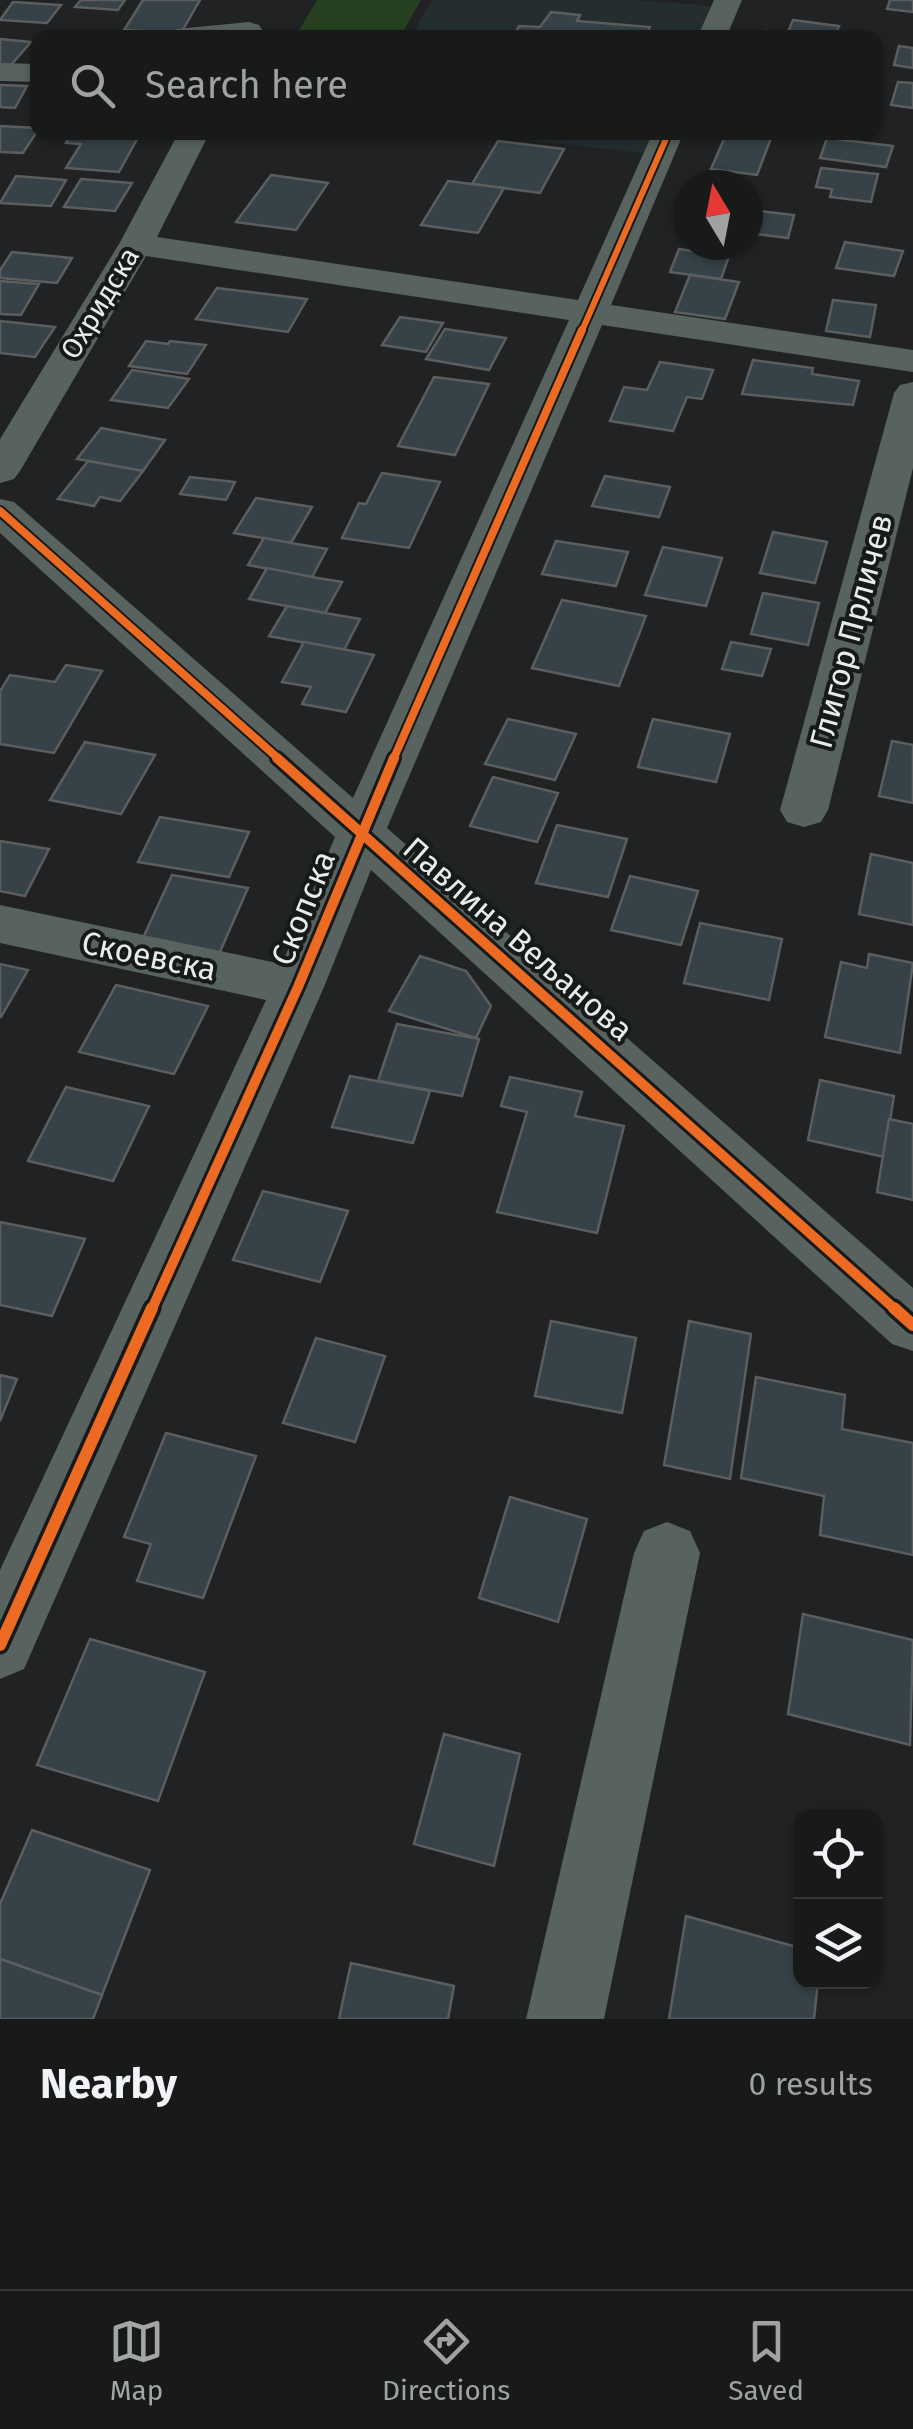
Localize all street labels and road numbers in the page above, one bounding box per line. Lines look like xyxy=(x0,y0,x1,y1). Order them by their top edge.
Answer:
street label: Охридска xyxy=(54,241,146,365)
street label: Глигор Прличев xyxy=(801,510,901,752)
street label: Павлина Вељанова xyxy=(396,829,640,1049)
street label: Скопска xyxy=(263,845,343,971)
street label: Скоевска xyxy=(78,923,220,989)

